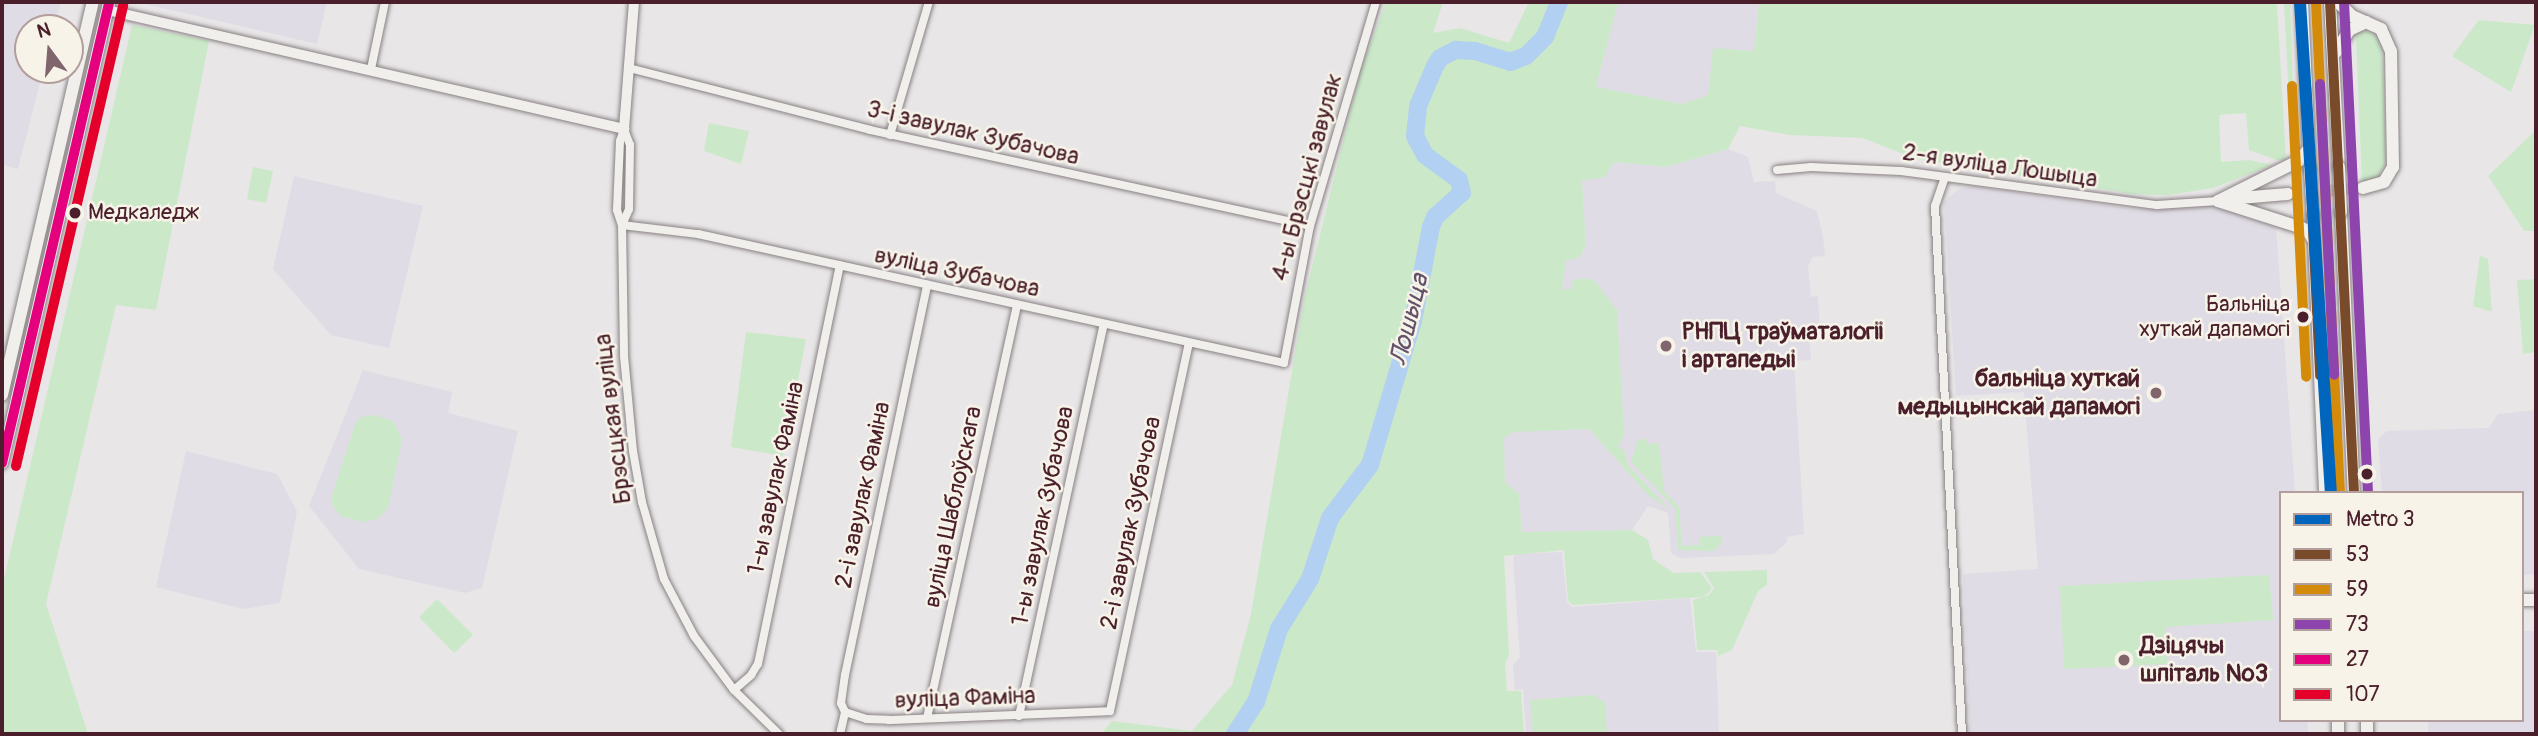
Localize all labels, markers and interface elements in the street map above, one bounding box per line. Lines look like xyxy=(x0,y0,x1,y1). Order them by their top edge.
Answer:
north arrow xyxy=(14,14,84,84)
text: N xyxy=(34,17,53,44)
street label: 4-ы Брэсцкі завулак xyxy=(1265,70,1349,284)
street label: 3-і завулак Зубачова xyxy=(864,95,1082,171)
street label: 2-я вуліца Лошыца xyxy=(1901,138,2099,194)
place label: Медкаледж xyxy=(88,200,199,226)
marker: Медкаледж xyxy=(68,206,82,220)
street label: вуліца Зубачова xyxy=(872,240,1042,304)
water label: Лошыца xyxy=(1384,271,1436,369)
place label: Бальніца хуткай дапамогі xyxy=(2139,291,2290,342)
marker: Бальніца хуткай дапамогі xyxy=(2296,310,2310,324)
place label: РНПЦ траўматалогіі і артапедыі xyxy=(1682,318,1883,374)
street label: Брэсцкая вуліца xyxy=(588,332,638,506)
marker: РНПЦ траўматалогіі і артапедыі xyxy=(1656,336,1676,356)
place label: бальніца хуткай медыцынскай дапамогі xyxy=(1898,365,2140,421)
street label: 1-ы завулак Фаміна xyxy=(741,379,811,577)
marker: бальніца хуткай медыцынскай дапамогі xyxy=(2146,383,2166,403)
street label: 2-і завулак Фаміна xyxy=(829,399,897,591)
street label: 1-ы завулак Зубачова xyxy=(1006,403,1080,629)
street label: вуліца Шаблоўскага xyxy=(918,404,988,610)
street label: 2-і завулак Зубачова xyxy=(1094,414,1168,632)
unlabelled marker xyxy=(2360,467,2374,481)
legend xyxy=(2279,491,2524,722)
text: Metro 3 xyxy=(2346,506,2415,533)
text: 53 xyxy=(2346,541,2369,568)
text: 59 xyxy=(2346,576,2368,603)
text: 73 xyxy=(2346,611,2369,638)
place label: Дзіцячы шпіталь №3 xyxy=(2140,632,2268,688)
text: 27 xyxy=(2346,646,2369,673)
marker: Дзіцячы шпіталь №3 xyxy=(2114,650,2134,670)
street label: вуліца Фаміна xyxy=(894,681,1036,715)
text: 107 xyxy=(2346,681,2380,708)

